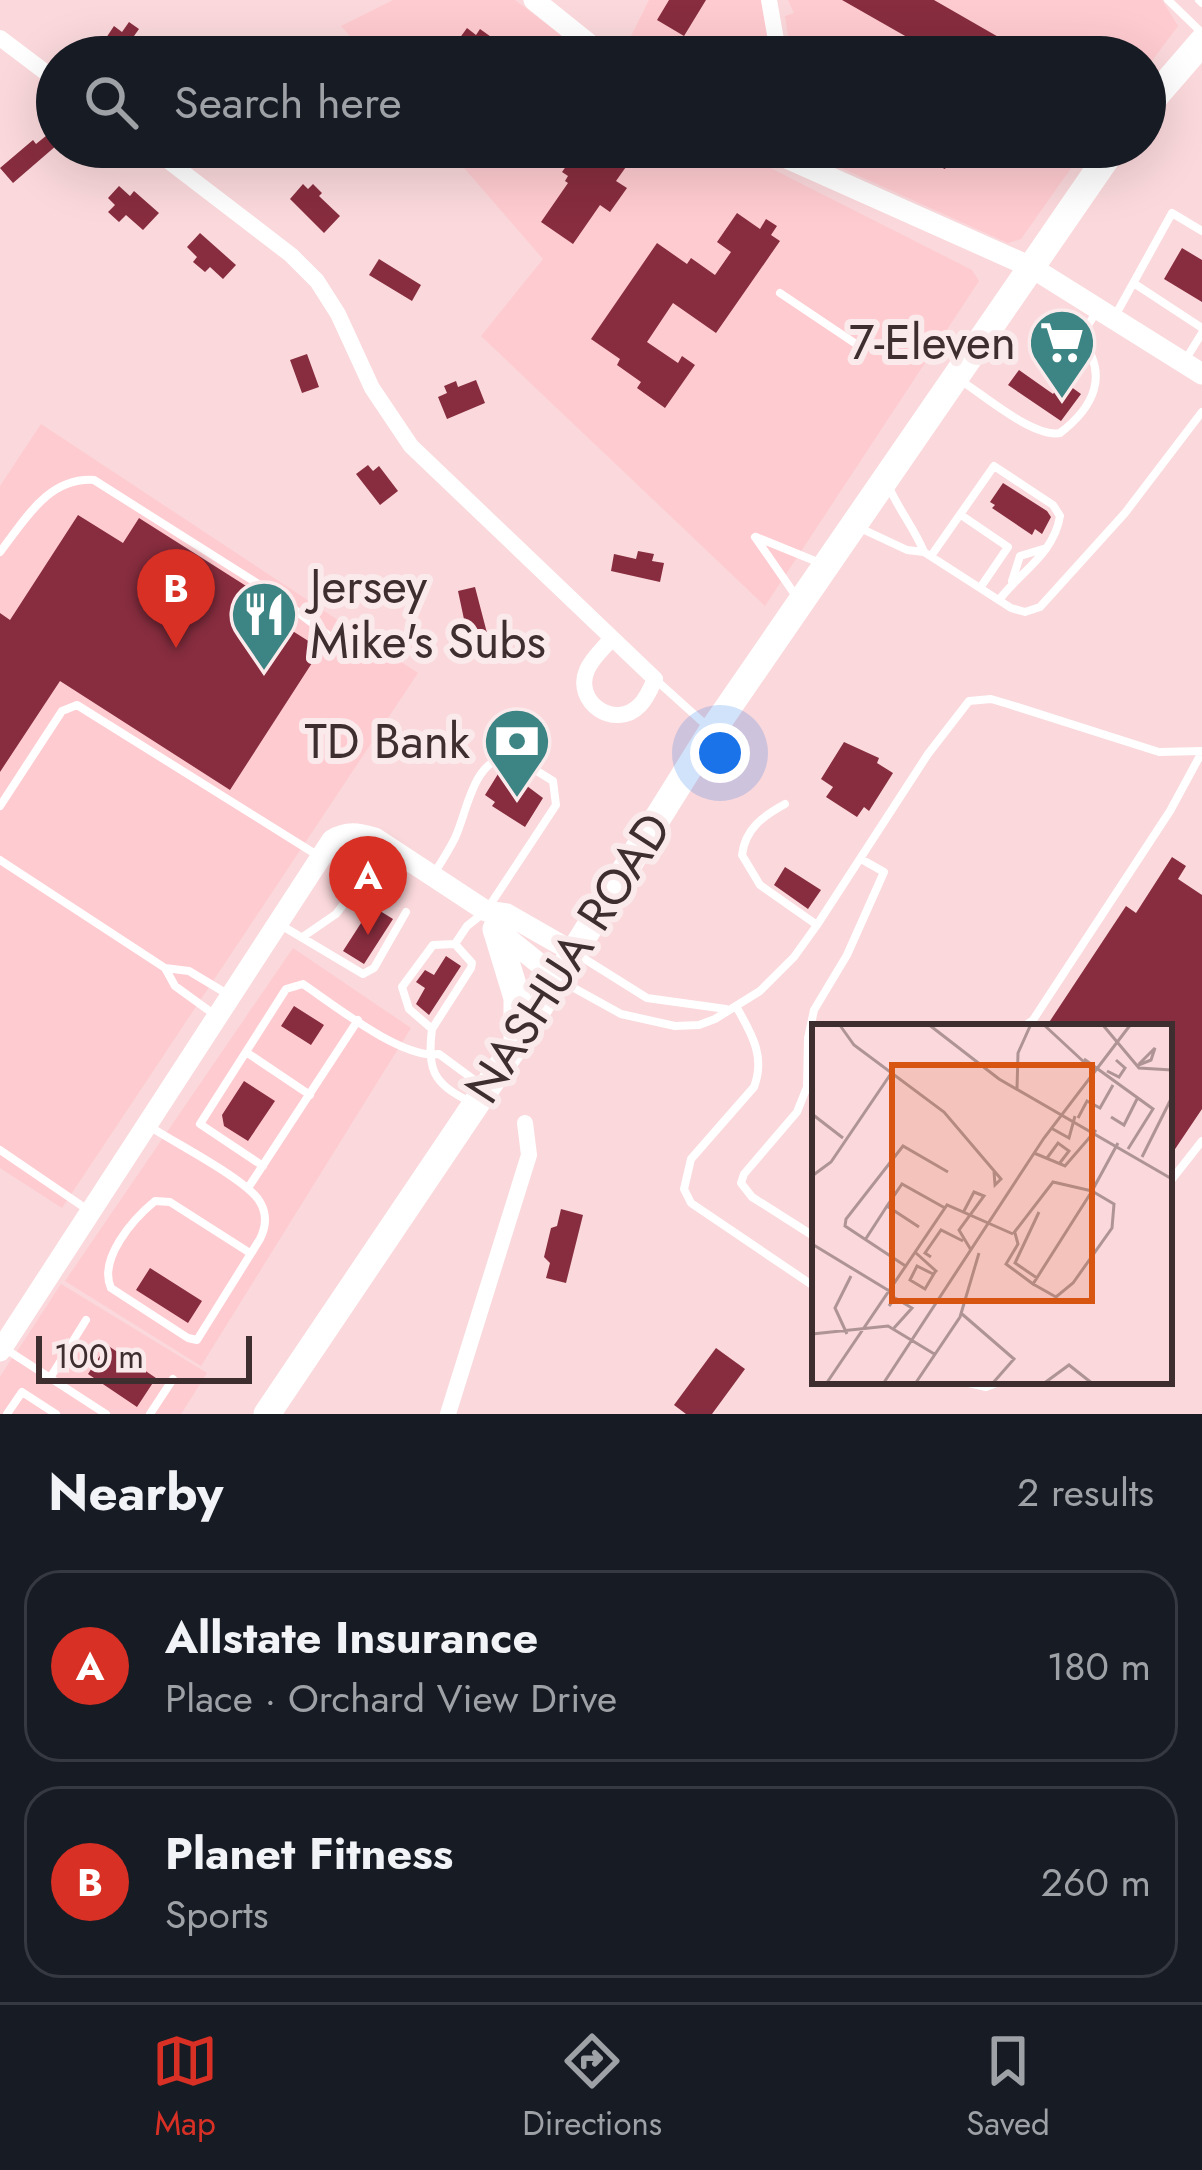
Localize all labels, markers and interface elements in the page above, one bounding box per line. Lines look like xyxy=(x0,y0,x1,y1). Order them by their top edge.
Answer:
search box xyxy=(36,36,1166,168)
icon: search xyxy=(78,69,144,135)
text: Search here xyxy=(174,70,402,135)
supermarket icon: 7-Eleven xyxy=(1027,307,1097,401)
place label: 7-Eleven xyxy=(849,308,1016,377)
pin: B xyxy=(137,549,215,648)
place label: Jersey Mike's Subs xyxy=(304,552,546,676)
restaurant icon: Jersey Mike's Subs xyxy=(229,579,299,673)
bank icon: TD Bank xyxy=(482,706,552,800)
place label: TD Bank xyxy=(304,707,471,776)
your location xyxy=(690,723,750,783)
street label: NASHUA ROAD xyxy=(448,799,688,1117)
pin: A xyxy=(329,836,407,935)
inset map xyxy=(812,1024,1172,1384)
scale bar xyxy=(36,1330,252,1383)
text: 100 m xyxy=(54,1333,144,1380)
text: Nearby xyxy=(48,1455,223,1529)
text: 2 results xyxy=(1017,1464,1154,1521)
text: Allstate Insurance xyxy=(165,1605,538,1670)
text: A xyxy=(76,1638,104,1695)
text: 180 m xyxy=(1047,1638,1151,1695)
text: Place · Orchard View Drive xyxy=(165,1670,617,1727)
text: Planet Fitness xyxy=(165,1821,453,1886)
text: B xyxy=(77,1854,103,1911)
text: 260 m xyxy=(1041,1854,1151,1911)
text: Sports xyxy=(165,1886,268,1943)
tab: Map xyxy=(152,2028,218,2147)
tab: Directions xyxy=(522,2028,662,2147)
tab: Saved xyxy=(966,2028,1050,2147)

